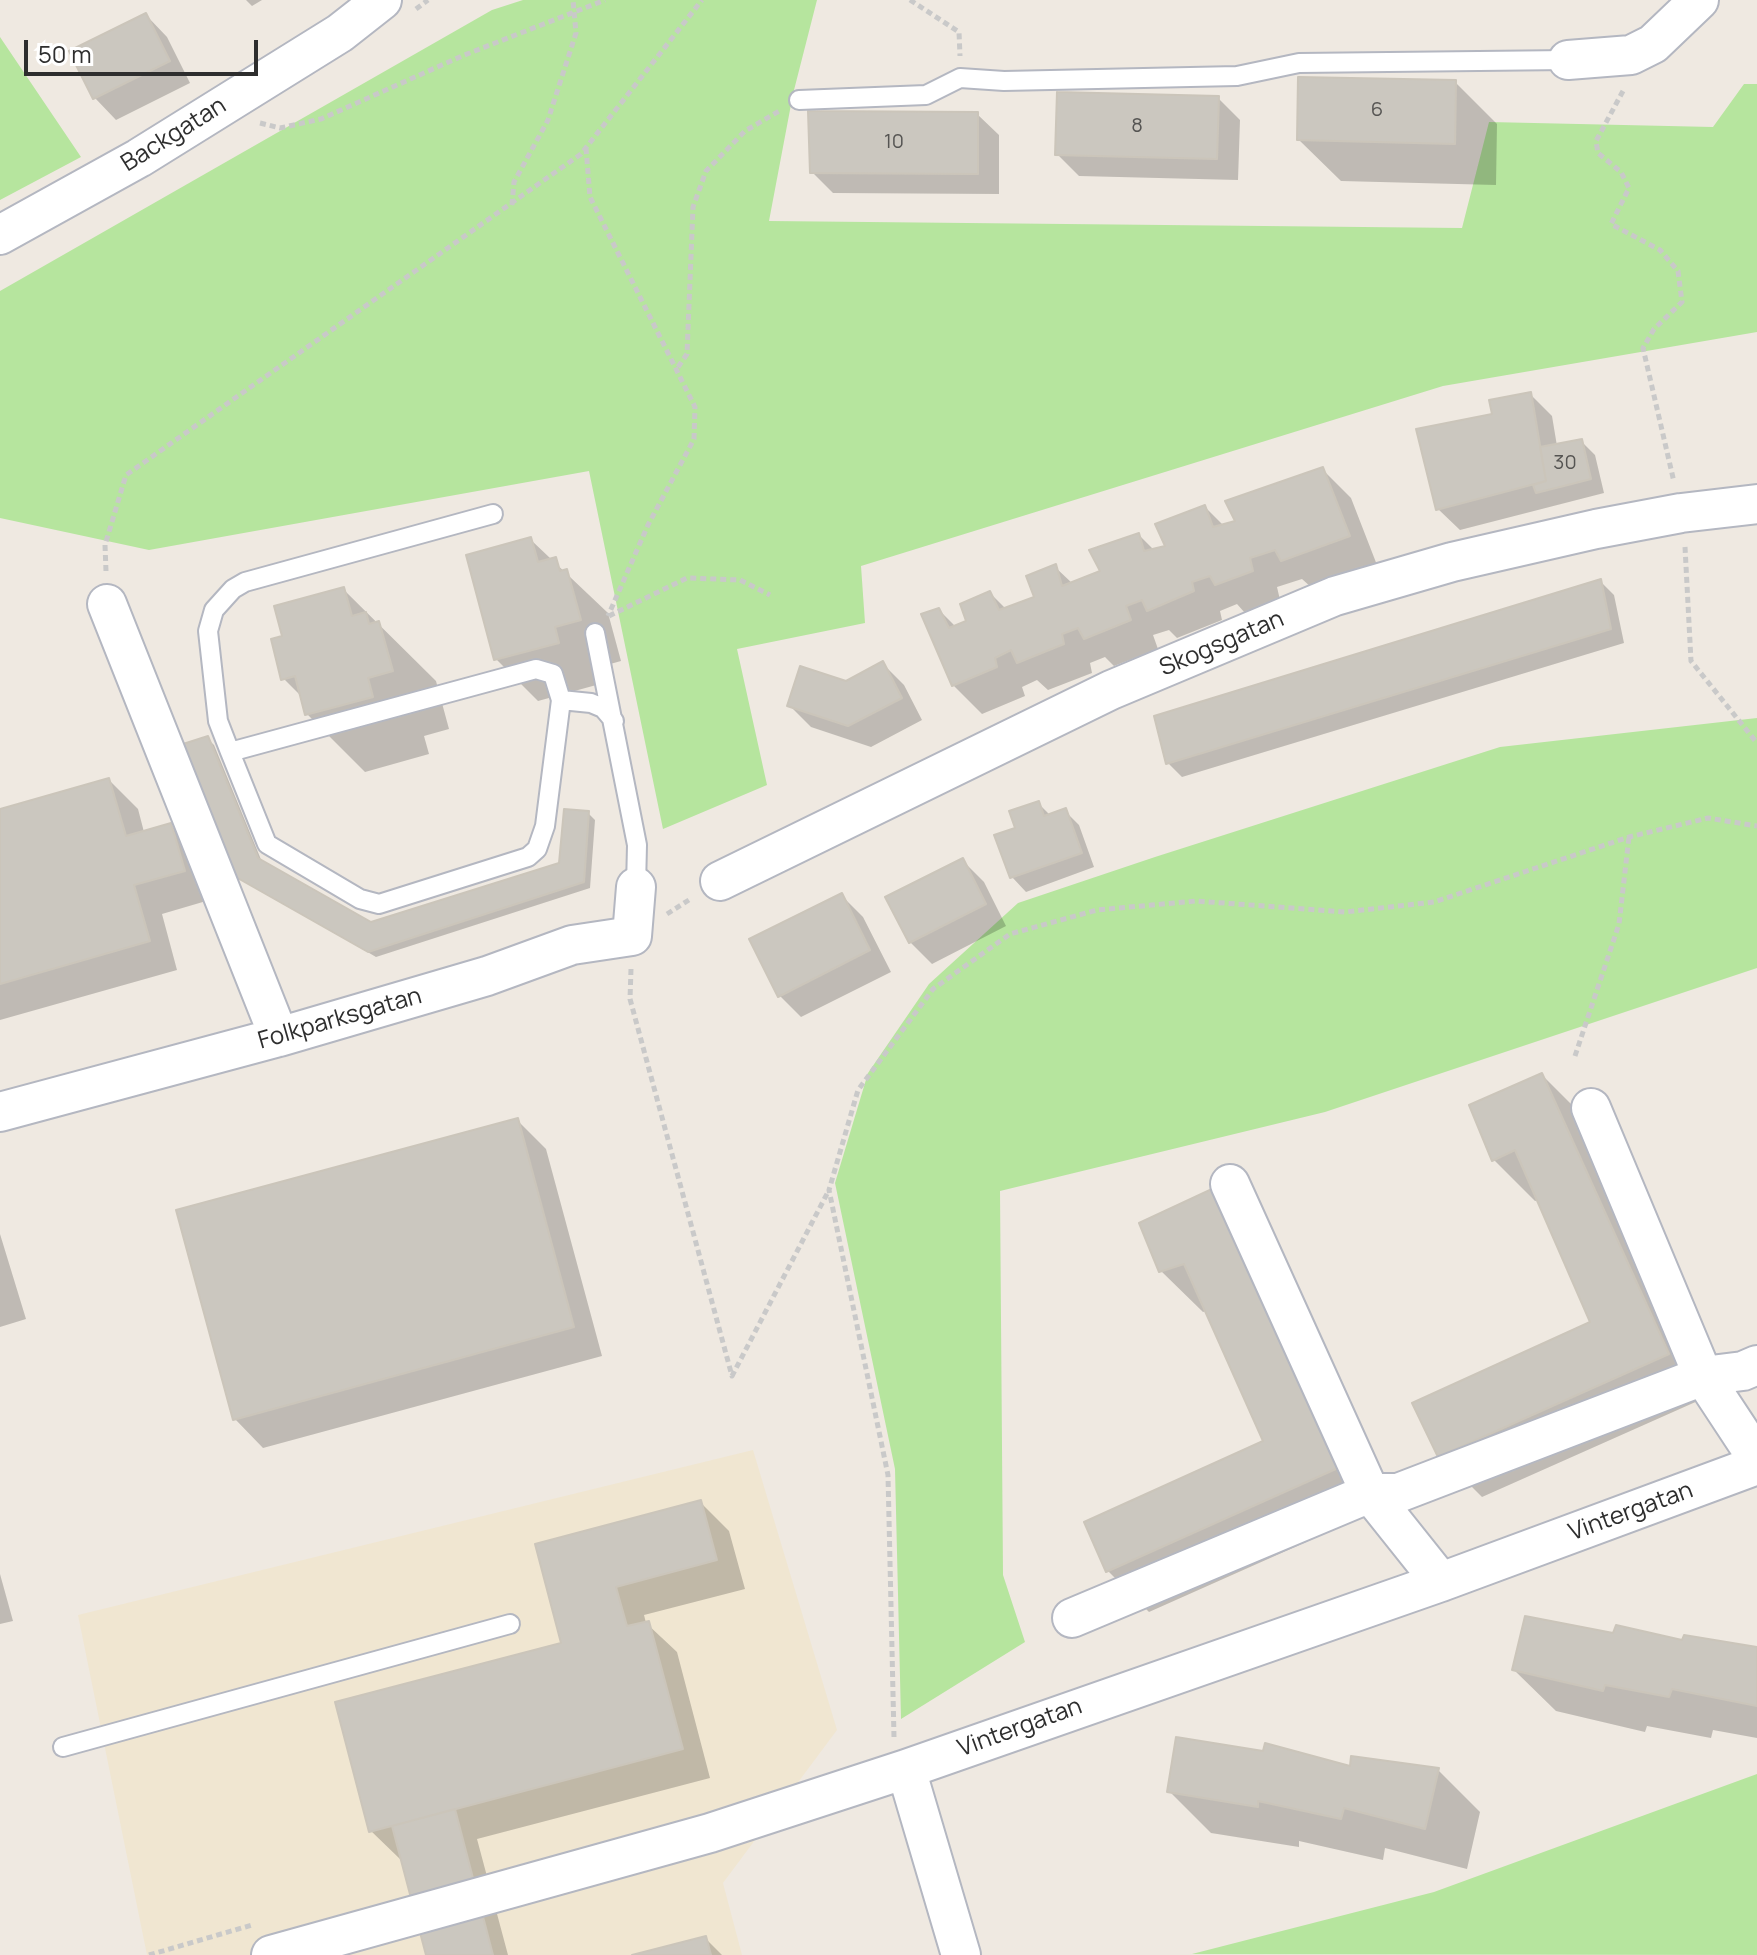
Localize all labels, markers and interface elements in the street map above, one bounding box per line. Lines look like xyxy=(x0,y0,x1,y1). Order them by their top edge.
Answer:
scale bar xyxy=(28,24,262,74)
text: 50 m xyxy=(38,37,92,70)
street label: Backgatan xyxy=(116,92,232,178)
house number: 6 xyxy=(1371,98,1383,122)
house number: 8 xyxy=(1131,114,1143,138)
house number: 10 xyxy=(884,130,904,154)
house number: 30 xyxy=(1553,451,1577,475)
street label: Skogsgatan xyxy=(1156,605,1288,683)
street label: Folkparksgatan xyxy=(255,982,425,1056)
street label: Vintergatan xyxy=(1565,1476,1697,1548)
street label: Vintergatan xyxy=(954,1692,1086,1764)

